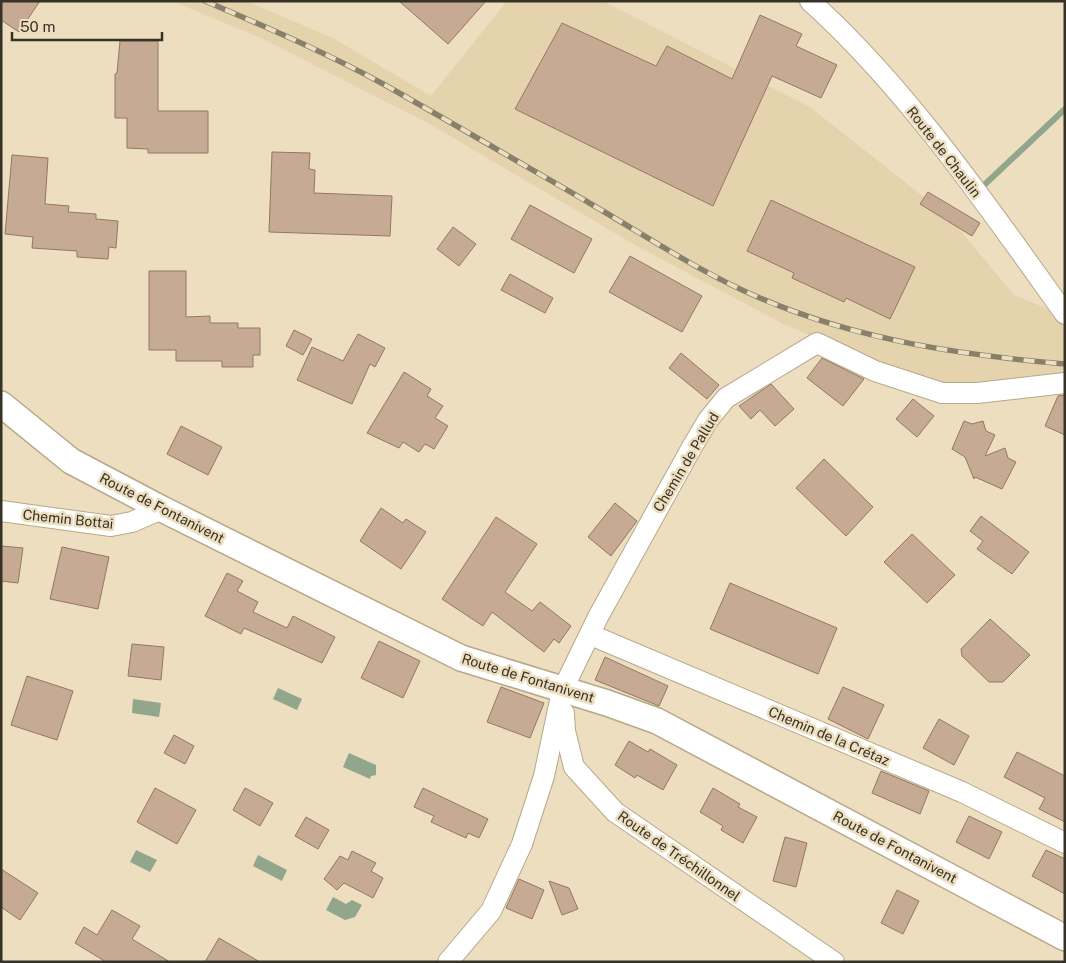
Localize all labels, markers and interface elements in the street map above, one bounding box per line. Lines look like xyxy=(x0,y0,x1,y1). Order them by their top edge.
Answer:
scale bar xyxy=(12,10,162,42)
text: 50 m xyxy=(20,18,55,35)
street label: Route de Chaulin xyxy=(904,103,984,201)
street label: Chemin de Pallud xyxy=(650,409,722,515)
street label: Route de Fontanivent xyxy=(97,470,227,546)
street label: Chemin Bottai xyxy=(22,506,114,532)
street label: Route de Fontanivent xyxy=(460,650,596,706)
street label: Chemin de la Crétaz xyxy=(766,703,892,769)
street label: Route de Tréchillonnel xyxy=(615,808,743,904)
street label: Route de Fontanivent xyxy=(830,808,960,886)

